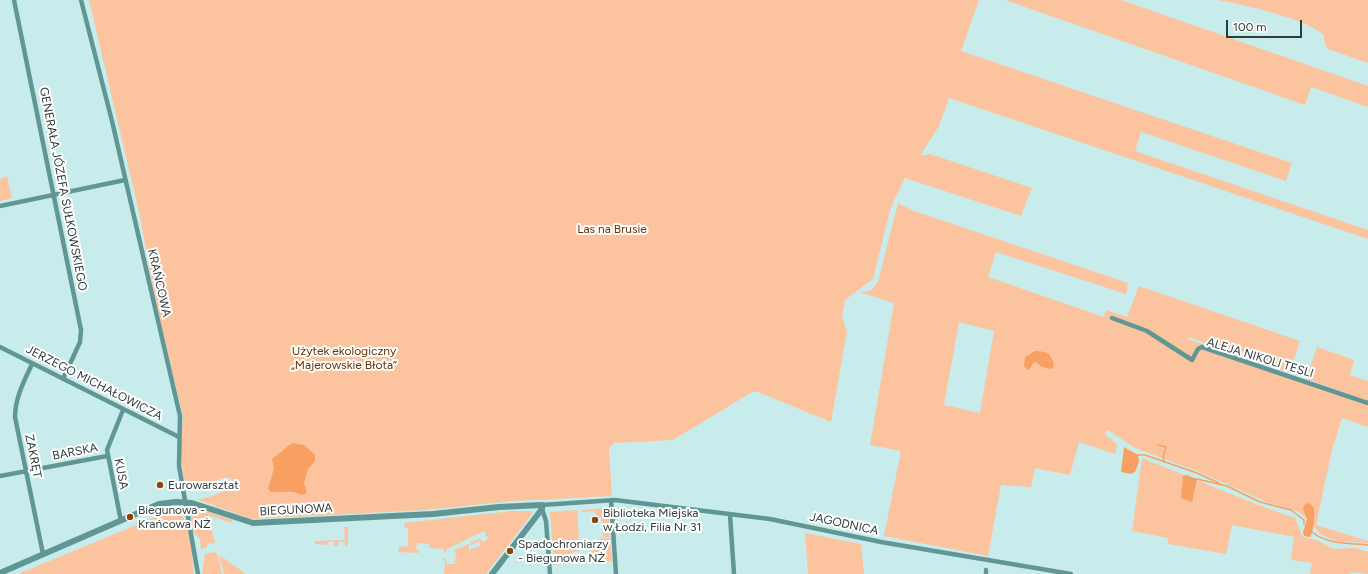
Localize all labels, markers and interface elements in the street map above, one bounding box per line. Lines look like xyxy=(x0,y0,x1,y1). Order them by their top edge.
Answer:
scale bar xyxy=(1228,12,1304,38)
text: 100 m xyxy=(1233,20,1267,34)
street label: GENERAŁA JÓZEFA SUŁKOWSKIEGO xyxy=(36,86,90,292)
park label: Las na Brusie xyxy=(577,222,647,236)
street label: KRAŃCOWA xyxy=(144,248,174,318)
street label: ALEJA NIKOLI TESLI xyxy=(1205,335,1315,381)
street label: JERZEGO MICHAŁOWICZA xyxy=(24,342,164,424)
park label: Użytek ekologiczny „Majerowskie Błota” xyxy=(291,344,397,372)
street label: ZAKRĘT xyxy=(22,433,44,479)
street label: BARSKA xyxy=(51,441,99,463)
street label: KUSA xyxy=(111,457,131,491)
place label: Eurowarsztat xyxy=(168,478,239,492)
marker: Eurowarsztat xyxy=(155,480,165,490)
street label: BIEGUNOWA xyxy=(259,501,333,519)
place label: Biegunowa - Krańcowa NŻ xyxy=(138,503,211,531)
place label: Biblioteka Miejska w Łodzi, Filia Nr 31 xyxy=(603,506,702,534)
street label: JAGODNICA xyxy=(808,510,880,538)
marker: Biegunowa - Krańcowa NŻ xyxy=(125,512,135,522)
marker: Biblioteka Miejska w Łodzi, Filia Nr 31 xyxy=(590,515,600,525)
place label: Spadochroniarzy - Biegunowa NŻ xyxy=(518,537,609,565)
marker: Spadochroniarzy - Biegunowa NŻ xyxy=(505,546,515,556)

